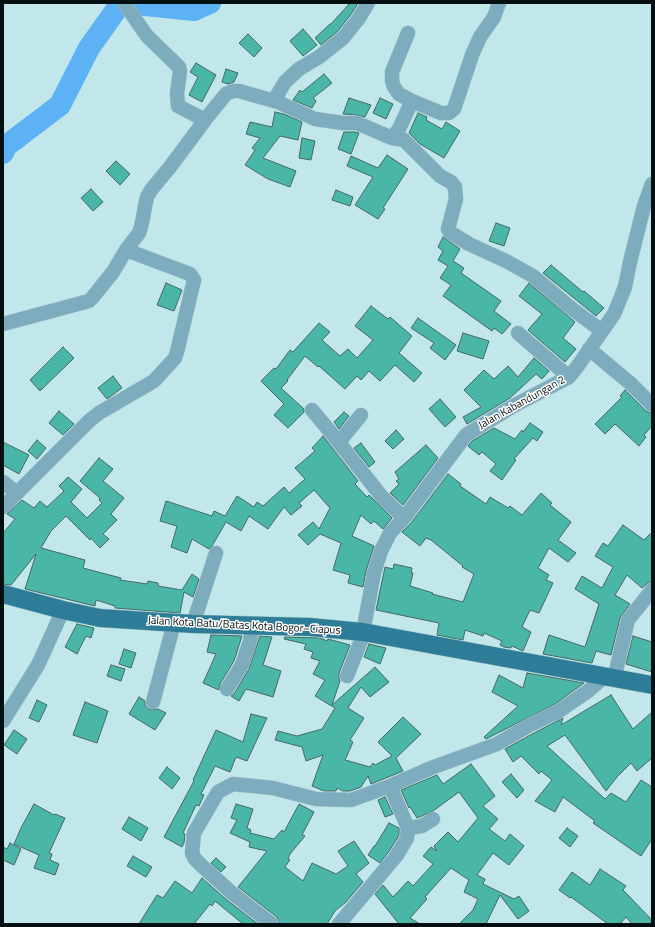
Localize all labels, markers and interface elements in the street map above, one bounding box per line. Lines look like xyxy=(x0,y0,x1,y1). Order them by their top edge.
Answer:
street label: Jalan Kabandungan 2 xyxy=(476,374,568,432)
street label: Jalan Kota Batu/Batas Kota Bogor–Ciapus xyxy=(147,614,341,638)

